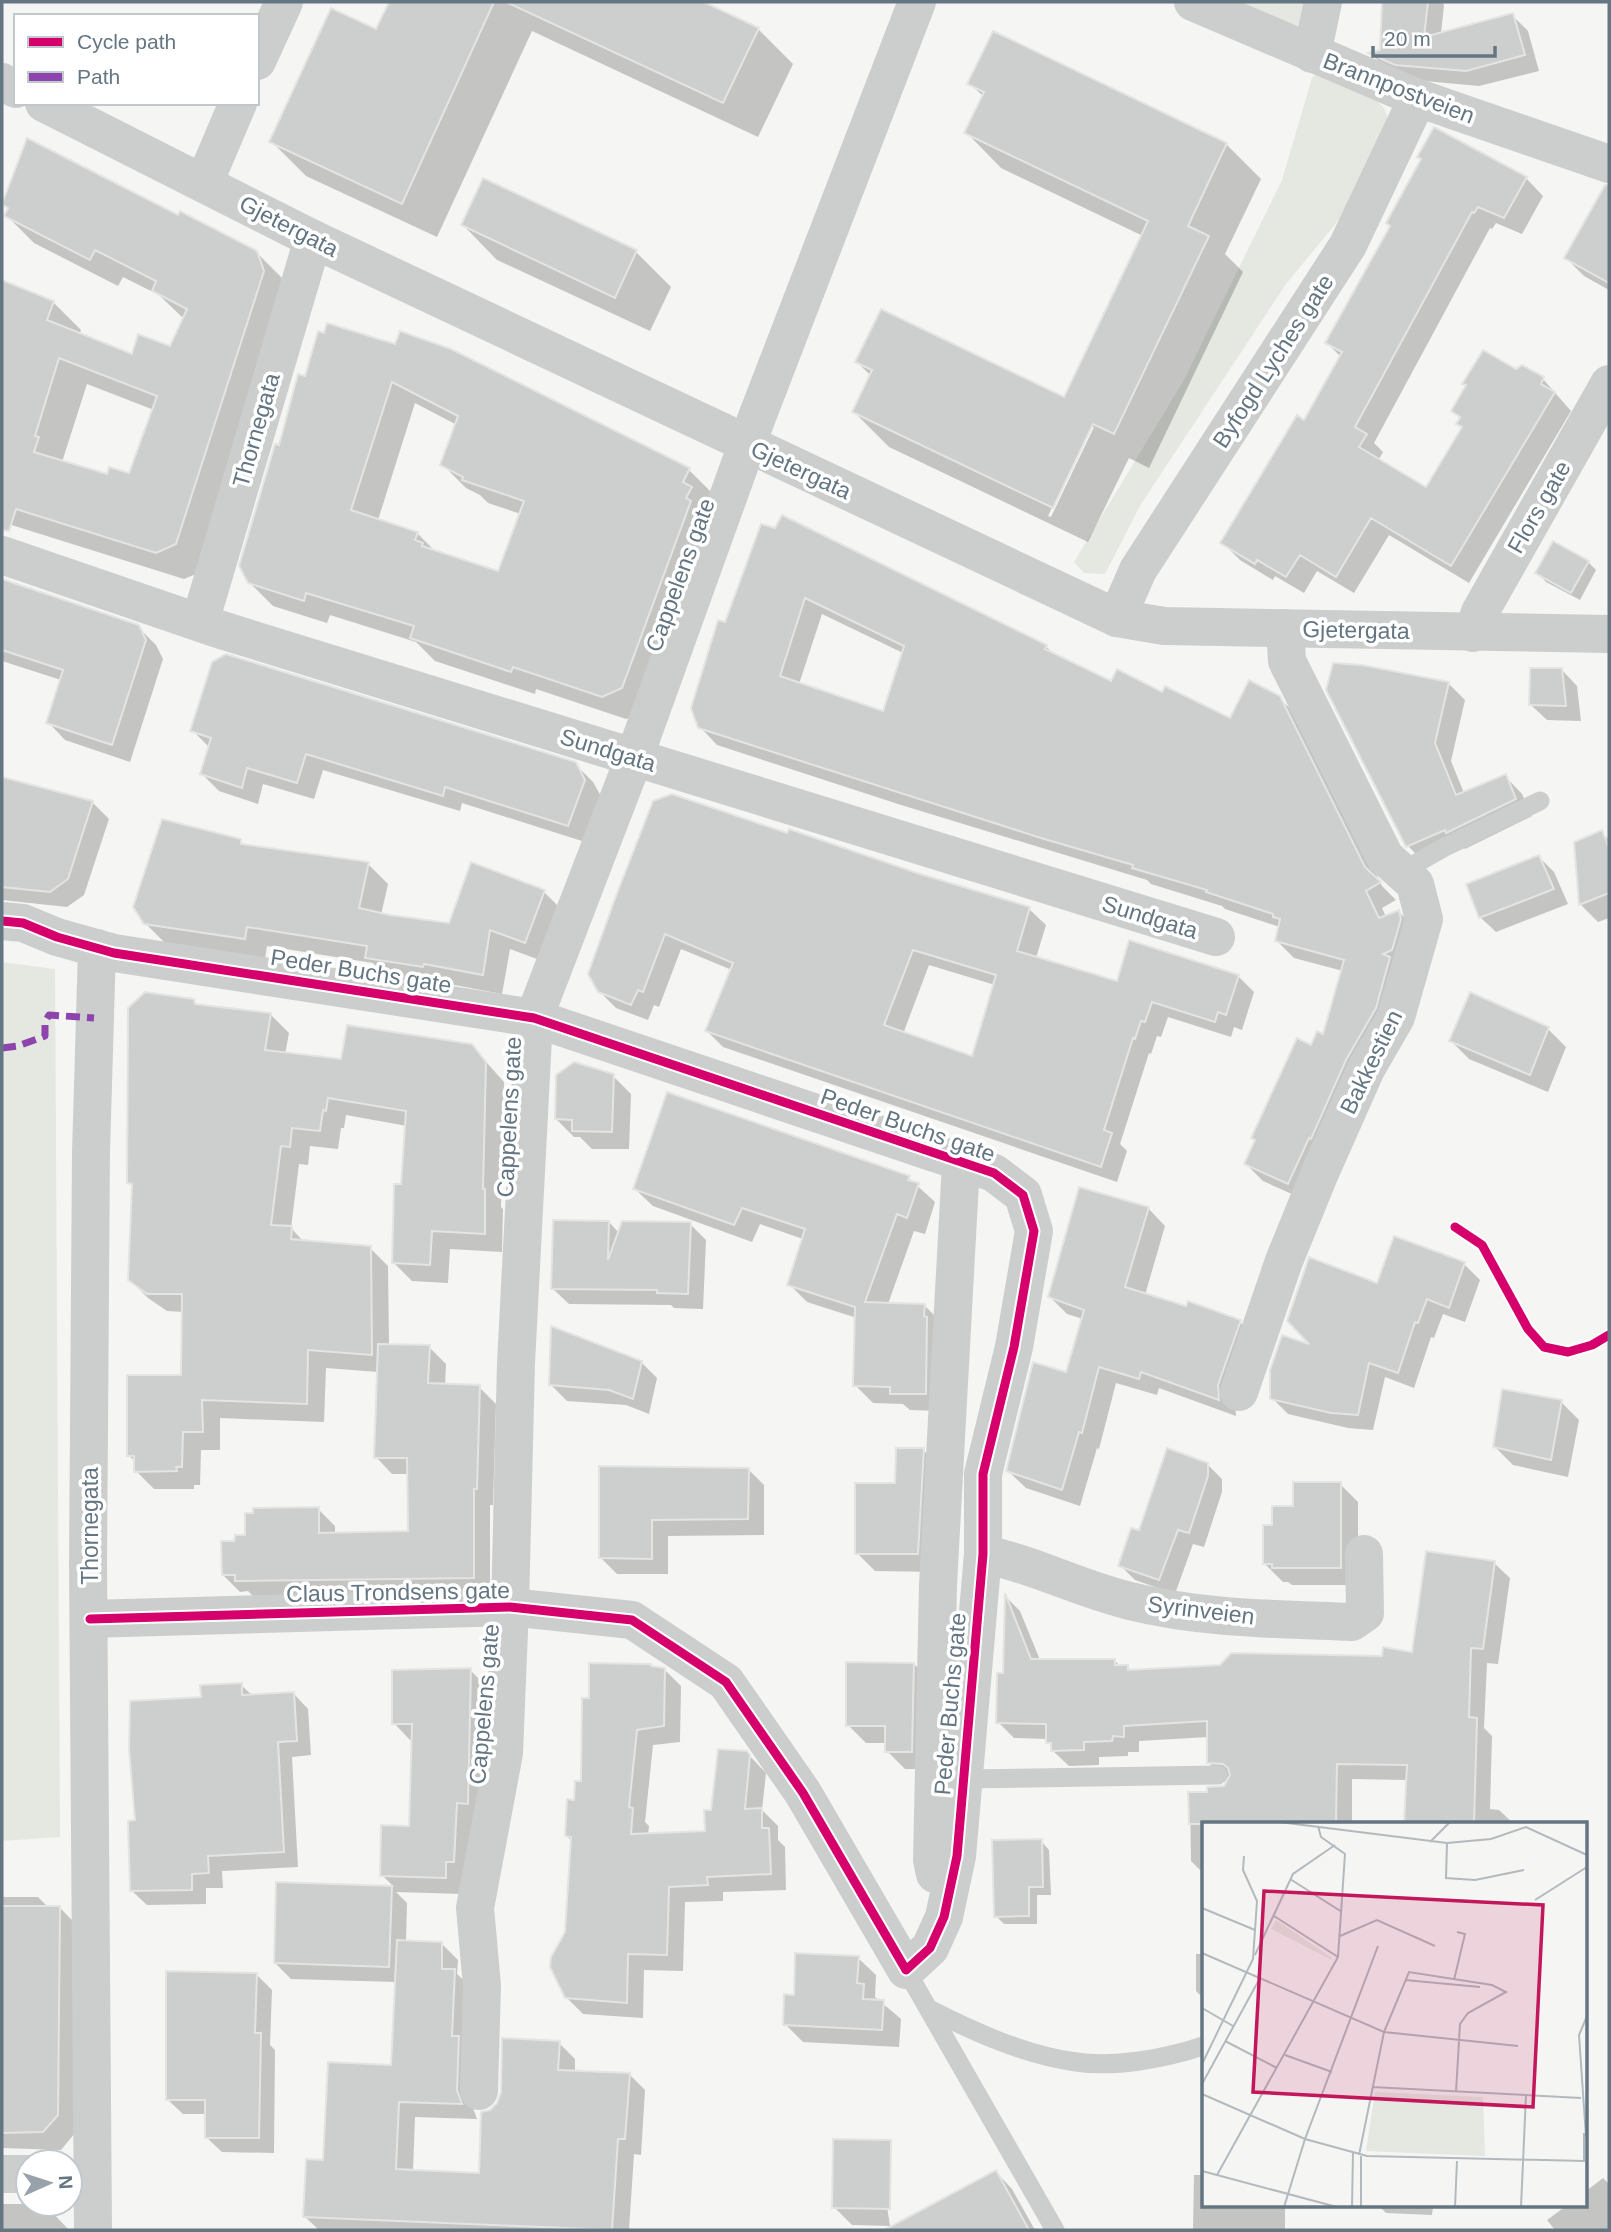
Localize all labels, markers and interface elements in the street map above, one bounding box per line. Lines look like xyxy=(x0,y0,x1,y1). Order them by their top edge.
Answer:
legend xyxy=(14,14,259,105)
scale bar xyxy=(1373,14,1496,58)
text: 20 m xyxy=(1384,27,1431,50)
text: Cycle path xyxy=(77,30,176,53)
street label: Brannpostveien xyxy=(1320,47,1478,129)
text: Path xyxy=(77,65,120,88)
street label: Gjetergata xyxy=(235,190,343,262)
street label: Byfogd Lyches gate xyxy=(1207,270,1339,452)
street label: Thornegata xyxy=(227,370,285,490)
street label: Gjetergata xyxy=(747,436,855,505)
street label: Flors gate xyxy=(1502,456,1576,558)
street label: Cappelens gate xyxy=(640,495,720,655)
street label: Gjetergata xyxy=(1302,616,1410,644)
street label: Sundgata xyxy=(557,723,659,777)
street label: Sundgata xyxy=(1099,890,1201,944)
street label: Peder Buchs gate xyxy=(269,944,453,998)
street label: Bakkestien xyxy=(1335,1006,1407,1118)
street label: Cappelens gate xyxy=(492,1036,526,1198)
street label: Peder Buchs gate xyxy=(817,1083,999,1167)
street label: Thornegata xyxy=(77,1467,103,1585)
street label: Claus Trondsens gate xyxy=(286,1577,510,1607)
street label: Syrinveien xyxy=(1146,1591,1256,1629)
street label: Peder Buchs gate xyxy=(929,1612,971,1796)
street label: Cappelens gate xyxy=(464,1623,504,1785)
inset map xyxy=(1202,1822,1586,2208)
north arrow xyxy=(14,2148,84,2218)
text: N xyxy=(55,2175,76,2190)

